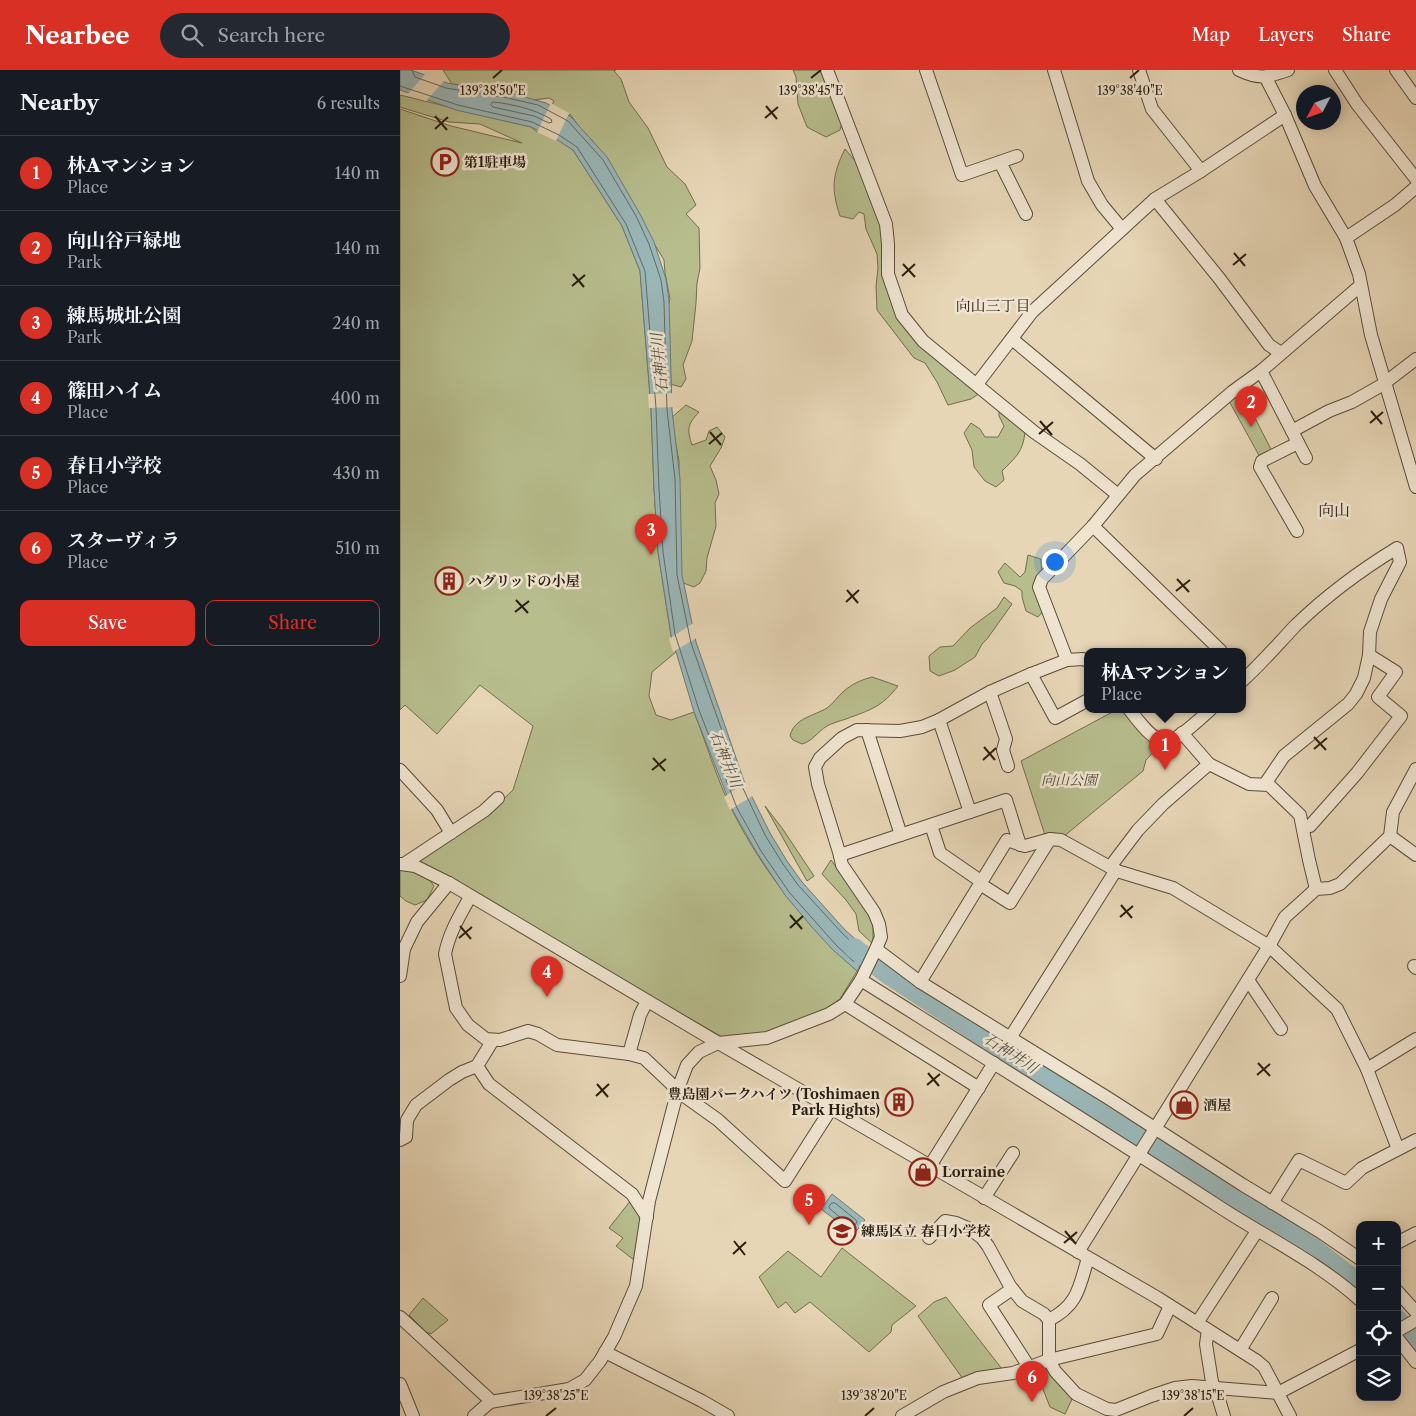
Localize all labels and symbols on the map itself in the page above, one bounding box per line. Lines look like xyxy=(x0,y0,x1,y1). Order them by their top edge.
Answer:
text: 139°38'50"E xyxy=(460,83,526,98)
text: 139°38'45"E xyxy=(779,83,843,98)
text: 139°38'40"E xyxy=(1097,83,1163,98)
north arrow xyxy=(1296,85,1341,130)
parking icon: 第1駐車場 xyxy=(430,147,460,177)
place label: 第1駐車場 xyxy=(464,153,526,171)
district label: 向山三丁目 xyxy=(955,296,1031,315)
water label: 石神井川 xyxy=(646,330,672,394)
pin: 2 xyxy=(1235,386,1267,427)
district label: 向山 xyxy=(1318,500,1350,520)
pin: 3 xyxy=(635,514,667,555)
your location xyxy=(1042,549,1068,575)
building icon: ハグリッドの小屋 xyxy=(434,566,464,596)
place label: ハグリッドの小屋 xyxy=(468,572,579,590)
water label: 石神井川 xyxy=(706,728,747,792)
pin: 1 xyxy=(1149,729,1181,770)
park label: 向山公園 xyxy=(1041,771,1099,789)
pin: 4 xyxy=(531,956,563,997)
water label: 石神井川 xyxy=(981,1029,1043,1078)
place label: 豊島園パークハイツ (Toshimaen Park Hights) xyxy=(667,1085,880,1119)
building icon: 豊島園パークハイツ (Toshimaen Park Hights) xyxy=(884,1087,914,1117)
shop icon: 酒屋 xyxy=(1169,1090,1199,1120)
place label: 酒屋 xyxy=(1203,1096,1231,1114)
shop icon: Lorraine xyxy=(908,1157,938,1187)
place label: Lorraine xyxy=(942,1163,1005,1181)
pin: 5 xyxy=(793,1184,825,1225)
school or university icon: 練馬区立 春日小学校 xyxy=(827,1216,857,1246)
place label: 練馬区立 春日小学校 xyxy=(861,1222,991,1240)
pin: 6 xyxy=(1016,1361,1048,1402)
text: 139°38'25"E xyxy=(523,1388,589,1403)
text: 139°38'20"E xyxy=(841,1388,907,1403)
text: 139°38'15"E xyxy=(1161,1388,1225,1403)

